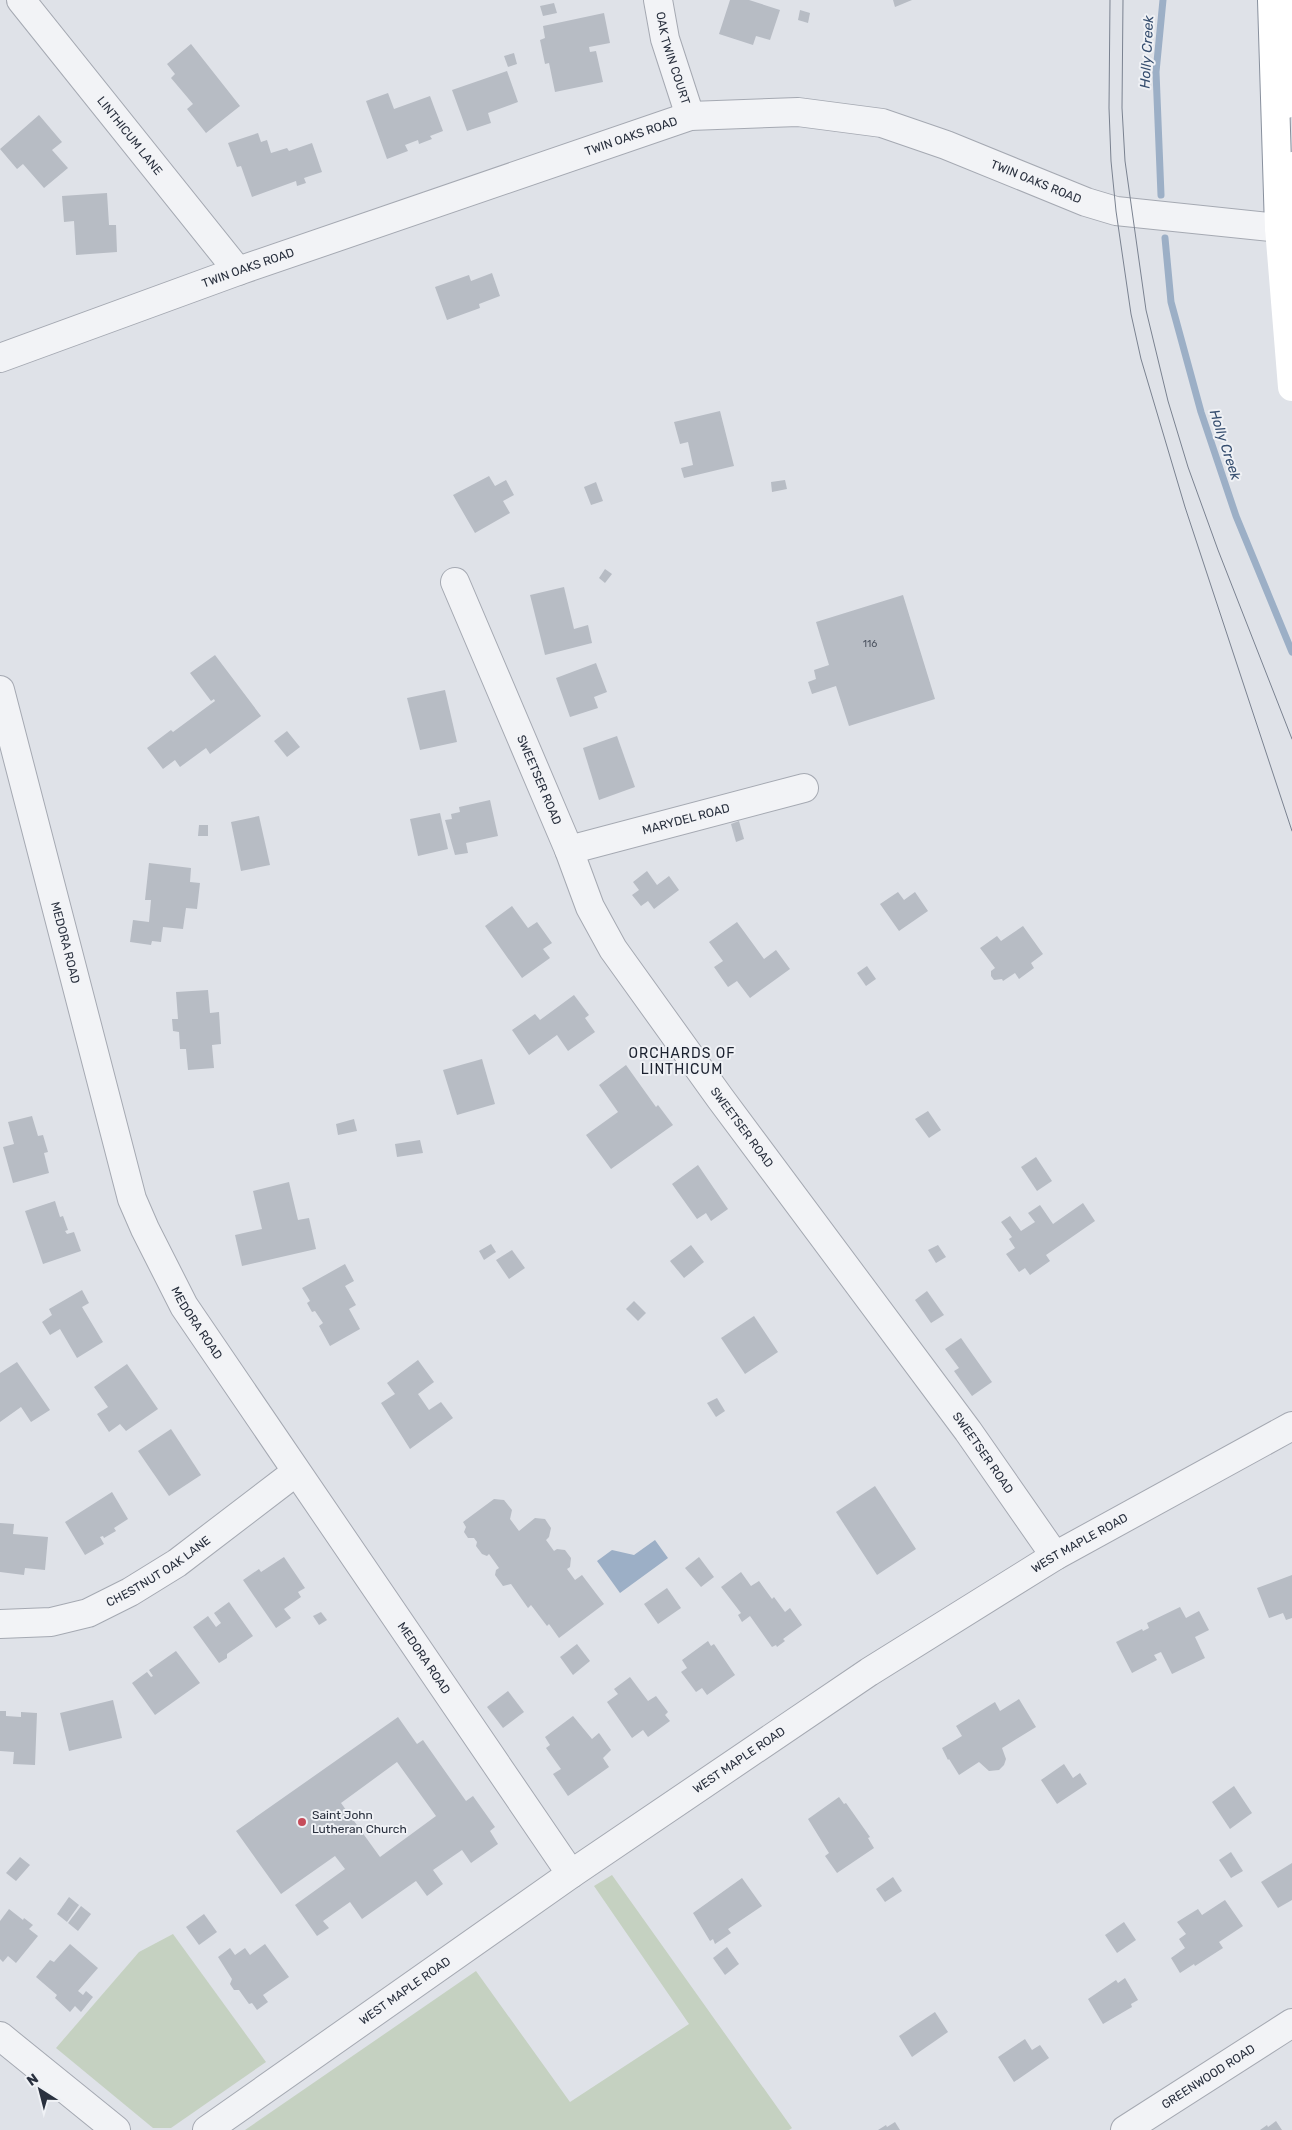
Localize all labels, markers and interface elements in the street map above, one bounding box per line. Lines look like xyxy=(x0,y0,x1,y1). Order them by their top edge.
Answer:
street label: OAK TWIN COURT xyxy=(653,10,693,106)
water label: Holly Creek xyxy=(1137,14,1157,89)
street label: LINTHICUM LANE xyxy=(94,94,165,178)
street label: TWIN OAKS ROAD xyxy=(583,114,679,159)
street label: TWIN OAKS ROAD xyxy=(989,157,1084,206)
street label: TWIN OAKS ROAD xyxy=(200,245,296,291)
water label: Holly Creek xyxy=(1206,408,1245,483)
house number: 116 xyxy=(863,638,877,650)
street label: SWEETSER ROAD xyxy=(514,733,564,827)
street label: MARYDEL ROAD xyxy=(641,801,731,837)
street label: MEDORA ROAD xyxy=(48,900,83,985)
district label: ORCHARDS OF LINTHICUM xyxy=(629,1045,735,1078)
street label: SWEETSER ROAD xyxy=(708,1085,776,1170)
street label: MEDORA ROAD xyxy=(168,1284,225,1362)
street label: SWEETSER ROAD xyxy=(949,1409,1016,1496)
street label: WEST MAPLE ROAD xyxy=(1029,1510,1130,1576)
street label: CHESTNUT OAK LANE xyxy=(104,1533,213,1610)
street label: MEDORA ROAD xyxy=(395,1620,453,1697)
street label: WEST MAPLE ROAD xyxy=(690,1724,788,1796)
place label: Saint John Lutheran Church xyxy=(312,1808,407,1836)
marker: Saint John Lutheran Church xyxy=(296,1816,308,1828)
street label: WEST MAPLE ROAD xyxy=(357,1954,453,2028)
street label: GREENWOOD ROAD xyxy=(1159,2042,1258,2112)
north arrow xyxy=(15,2065,65,2115)
text: N xyxy=(24,2070,42,2090)

